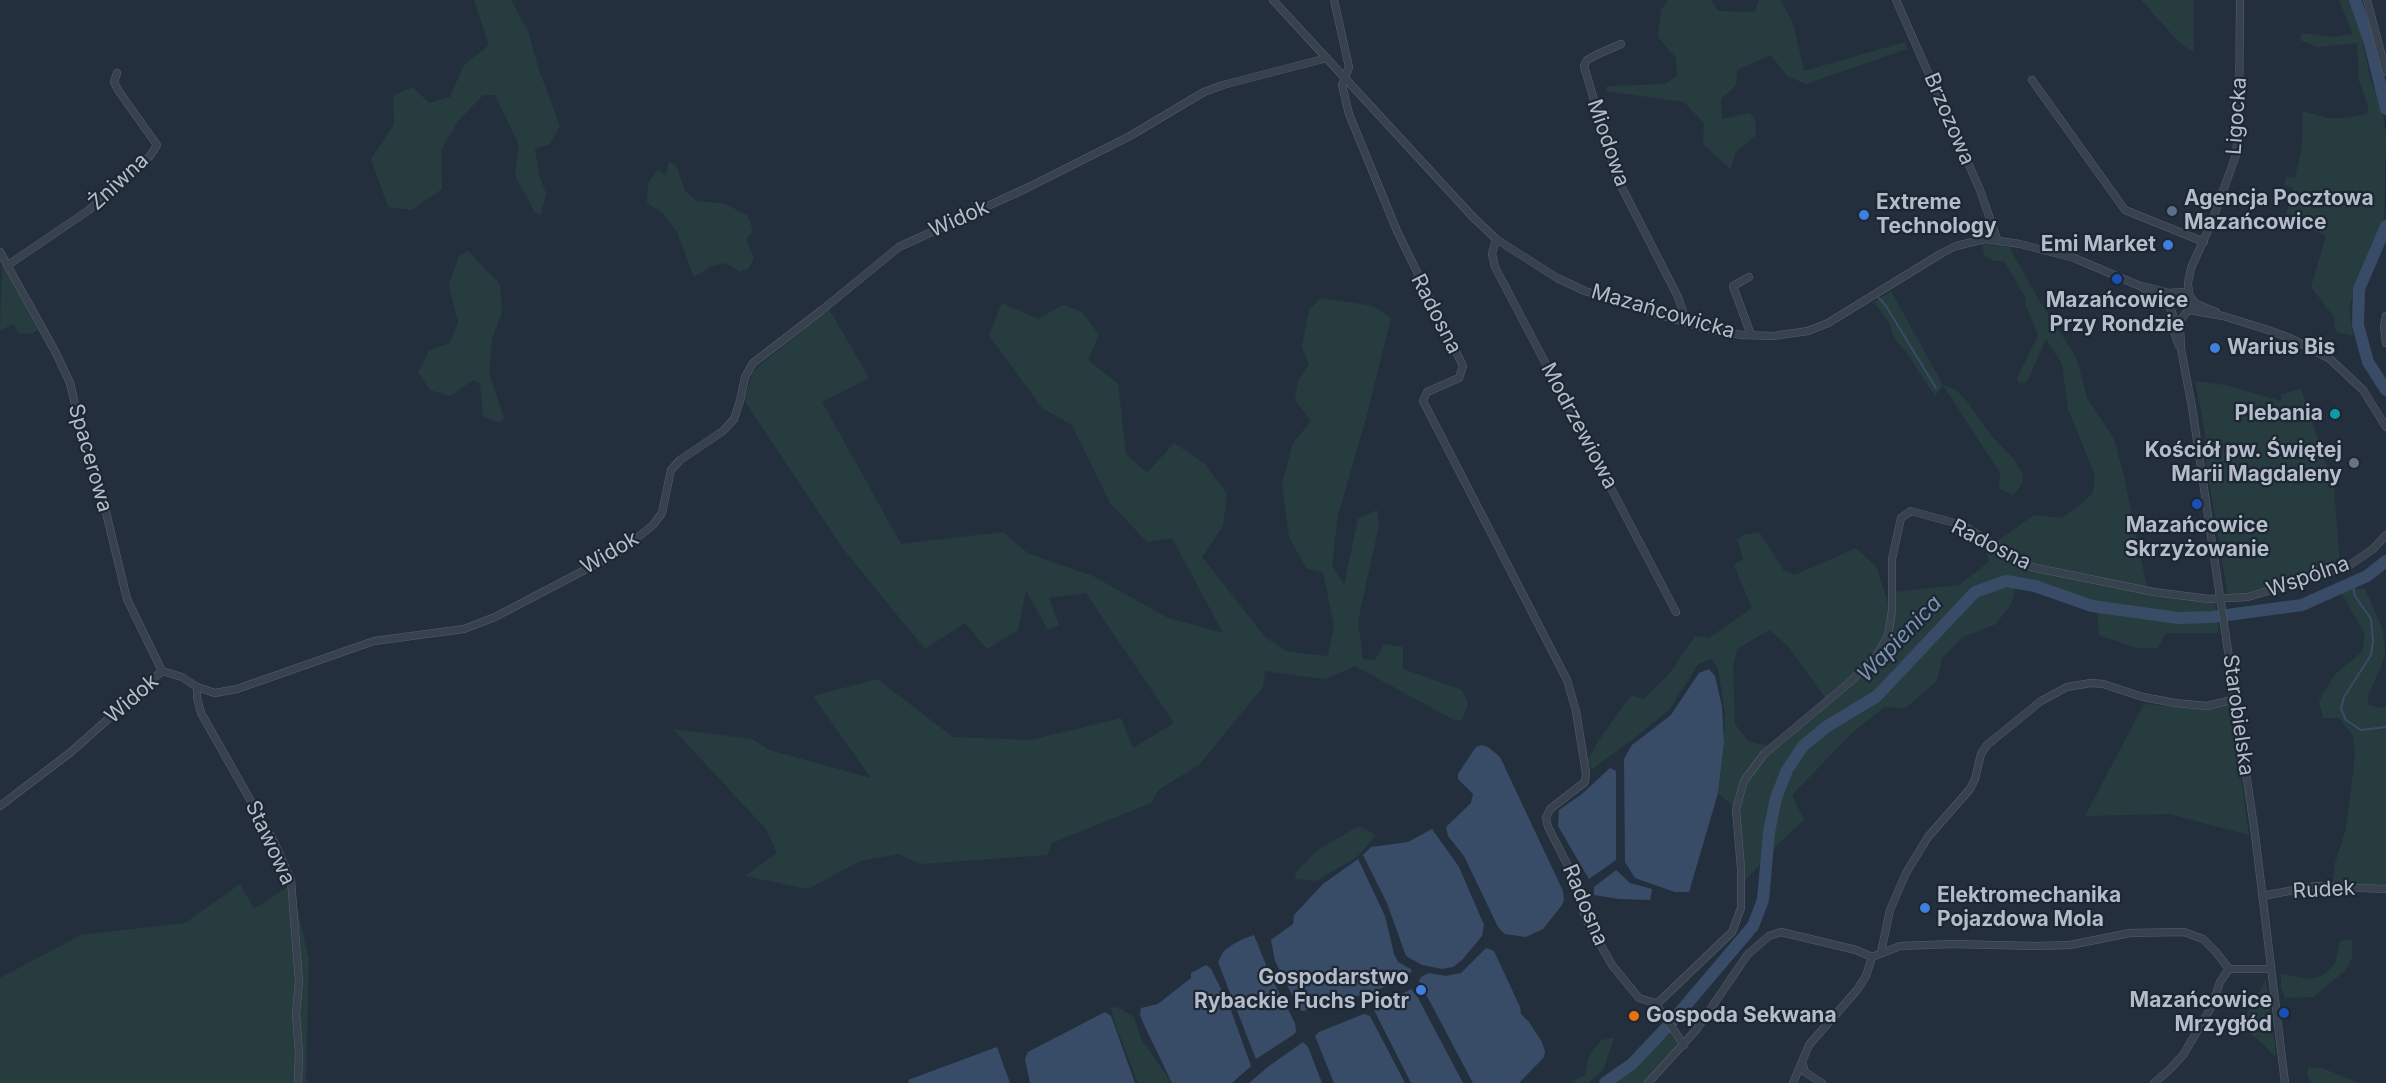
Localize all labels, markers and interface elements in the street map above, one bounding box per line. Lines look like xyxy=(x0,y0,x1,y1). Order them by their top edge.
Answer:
street label: Brzozowa xyxy=(1918,69,1980,169)
street label: Ligocka xyxy=(2222,76,2252,156)
street label: Miodowa xyxy=(1581,96,1635,190)
street label: Żniwna xyxy=(84,148,154,216)
place label: Agencja Pocztowa Mazańcowice xyxy=(2184,186,2374,236)
place label: Extreme Technology xyxy=(1876,190,1997,240)
street label: Widok xyxy=(925,195,993,243)
marker: Agencja Pocztowa Mazańcowice xyxy=(2165,204,2179,218)
marker: Extreme Technology xyxy=(1857,208,1871,222)
place label: Emi Market xyxy=(2041,232,2156,258)
marker: Emi Market xyxy=(2161,238,2175,252)
street label: Radosna xyxy=(1405,270,1467,358)
marker: Mazańcowice Przy Rondzie xyxy=(2110,272,2124,286)
street label: Mazańcowicka xyxy=(1588,279,1738,345)
place label: Mazańcowice Przy Rondzie xyxy=(2046,288,2188,338)
place label: Warius Bis xyxy=(2227,335,2335,361)
marker: Warius Bis xyxy=(2208,341,2222,355)
street label: Modrzewiowa xyxy=(1535,359,1623,493)
street label: Spacerowa xyxy=(63,401,117,515)
place label: Plebania xyxy=(2235,401,2323,427)
marker: Plebania xyxy=(2328,407,2342,421)
place label: Kościół pw. Świętej Marii Magdaleny xyxy=(2145,438,2342,488)
marker: Kościół pw. Świętej Marii Magdaleny xyxy=(2347,456,2361,470)
marker: Mazańcowice Skrzyżowanie xyxy=(2190,497,2204,511)
place label: Mazańcowice Skrzyżowanie xyxy=(2125,513,2269,563)
street label: Radosna xyxy=(1947,514,2035,576)
street label: Widok xyxy=(577,526,643,580)
street label: Wspólna xyxy=(2263,551,2353,603)
water label: Wapienica xyxy=(1852,590,1948,688)
street label: Starobielska xyxy=(2217,653,2259,777)
street label: Widok xyxy=(100,669,164,729)
street label: Stawowa xyxy=(240,797,300,889)
street label: Radosna xyxy=(1557,861,1613,949)
street label: Rudek xyxy=(2292,876,2356,904)
place label: Elektromechanika Pojazdowa Mola xyxy=(1937,883,2121,933)
marker: Elektromechanika Pojazdowa Mola xyxy=(1918,901,1932,915)
place label: Gospodarstwo Rybackie Fuchs Piotr xyxy=(1194,965,1409,1015)
marker: Gospodarstwo Rybackie Fuchs Piotr xyxy=(1414,983,1428,997)
place label: Mazańcowice Mrzygłód xyxy=(2130,988,2272,1038)
place label: Gospoda Sekwana xyxy=(1646,1003,1837,1029)
marker: Mazańcowice Mrzygłód xyxy=(2277,1006,2291,1020)
marker: Gospoda Sekwana xyxy=(1627,1009,1641,1023)

